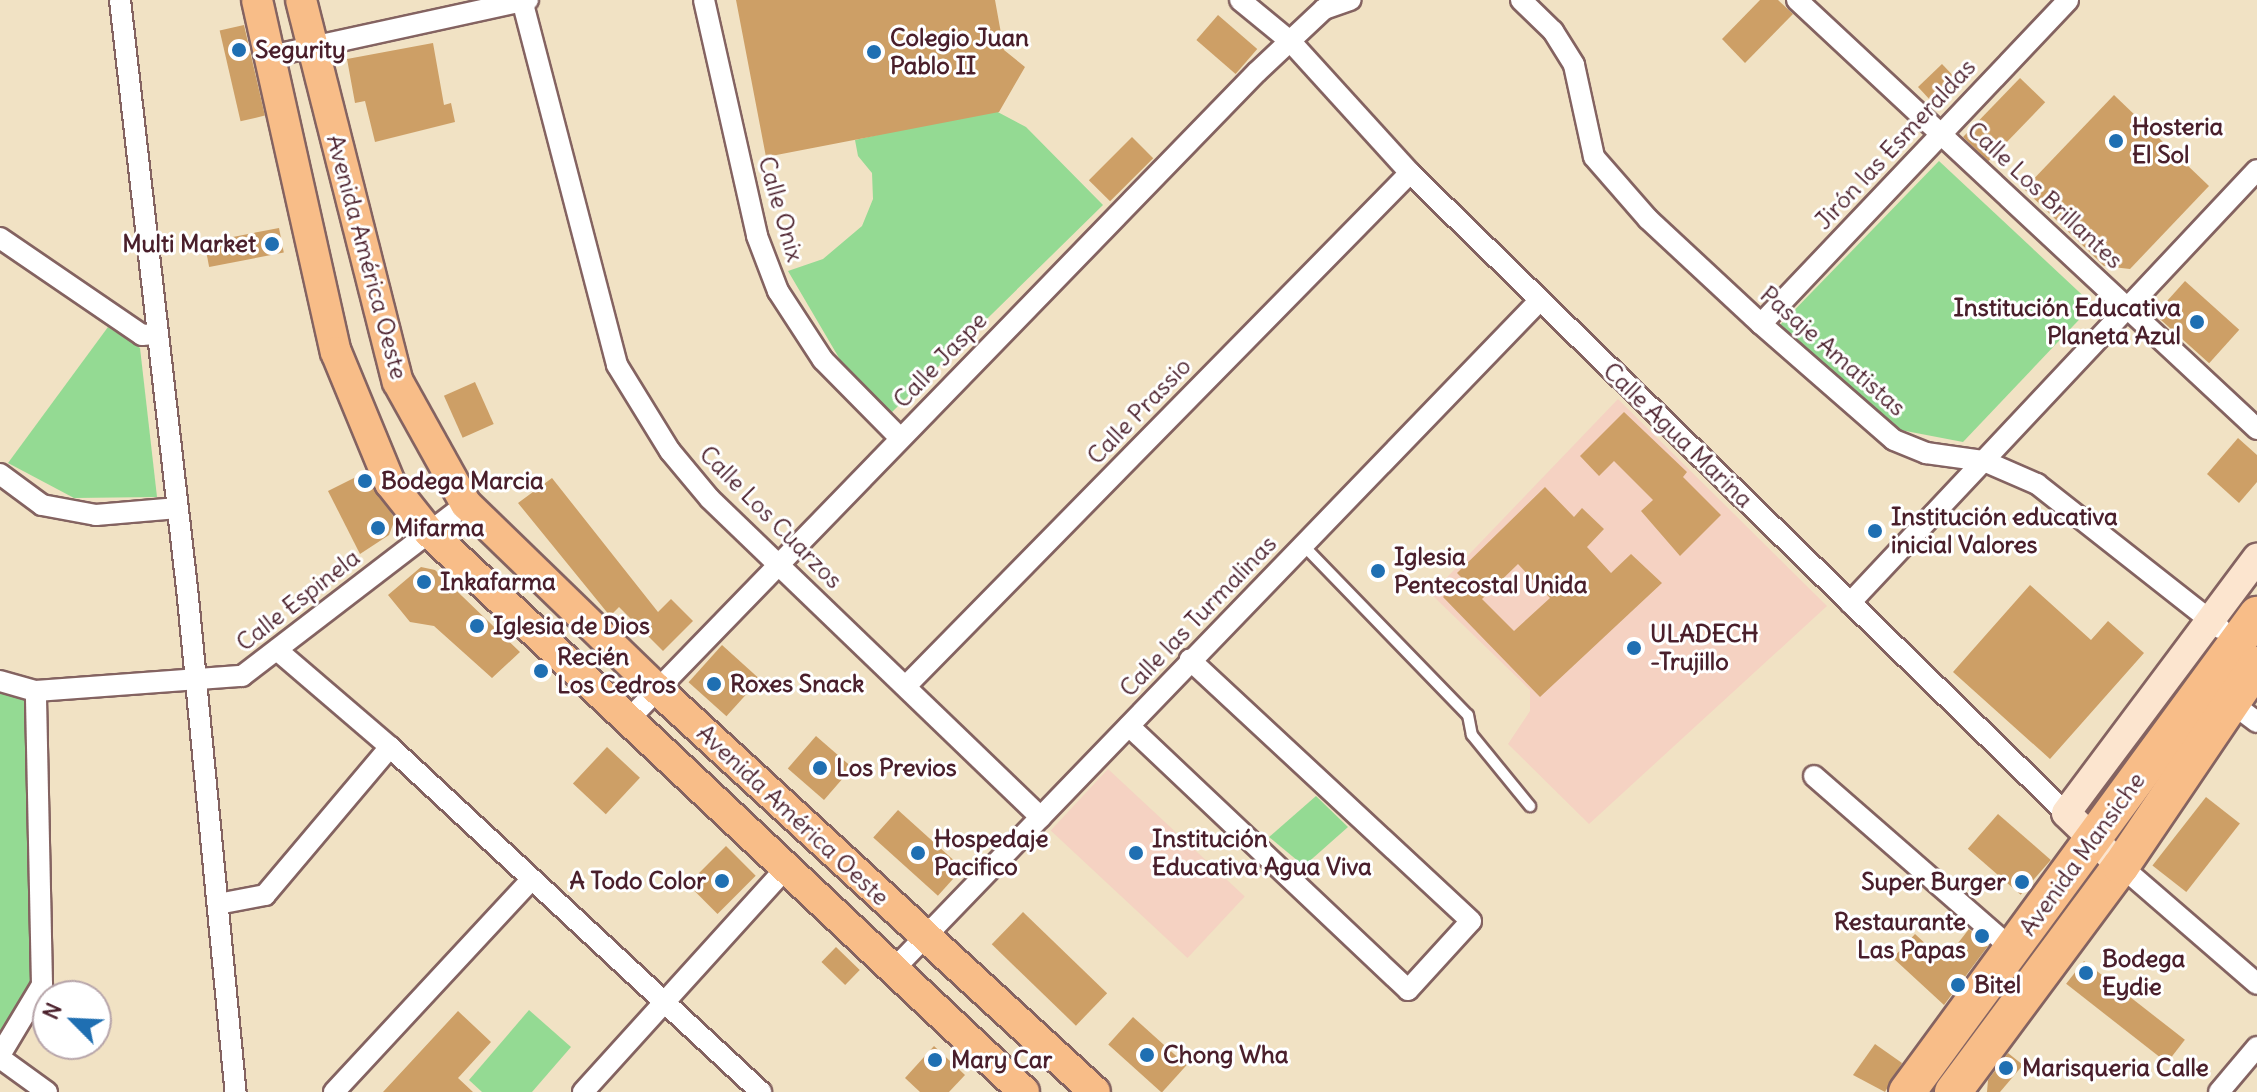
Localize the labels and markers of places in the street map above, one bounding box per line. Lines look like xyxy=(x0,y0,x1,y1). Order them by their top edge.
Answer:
place label: Colegio Juan Pablo II xyxy=(890,24,1029,80)
place label: Segurity xyxy=(255,36,346,64)
marker: Segurity xyxy=(230,41,248,59)
marker: Colegio Juan Pablo II xyxy=(865,43,883,61)
place label: Hosteria El Sol xyxy=(2132,113,2223,169)
marker: Hosteria El Sol xyxy=(2107,132,2125,150)
place label: Multi Market xyxy=(122,230,256,258)
marker: Multi Market xyxy=(263,235,281,253)
place label: Institución Educativa Planeta Azul xyxy=(1954,294,2181,350)
marker: Institución Educativa Planeta Azul xyxy=(2188,313,2206,331)
place label: Bodega Marcia xyxy=(381,467,544,495)
marker: Bodega Marcia xyxy=(356,472,374,490)
place label: Institución educativa inicial Valores xyxy=(1891,503,2118,559)
place label: Mifarma xyxy=(394,514,485,542)
marker: Mifarma xyxy=(369,519,387,537)
marker: Institución educativa inicial Valores xyxy=(1866,522,1884,540)
place label: Iglesia Pentecostal Unida xyxy=(1394,543,1587,599)
marker: Iglesia Pentecostal Unida xyxy=(1369,562,1387,580)
place label: Inkafarma xyxy=(440,568,556,596)
marker: Inkafarma xyxy=(415,573,433,591)
place label: Iglesia de Dios xyxy=(493,612,650,640)
marker: Iglesia de Dios xyxy=(468,617,486,635)
place label: ULADECH -Trujillo xyxy=(1650,620,1758,676)
marker: ULADECH -Trujillo xyxy=(1625,639,1643,657)
place label: Recién Los Cedros xyxy=(557,643,676,699)
marker: Recién Los Cedros xyxy=(532,662,550,680)
place label: Roxes Snack xyxy=(730,670,864,698)
marker: Roxes Snack xyxy=(705,675,723,693)
place label: Los Previos xyxy=(836,754,957,782)
marker: Los Previos xyxy=(811,759,829,777)
place label: Hospedaje Pacifico xyxy=(934,825,1048,881)
place label: Institución Educativa Agua Viva xyxy=(1152,825,1372,881)
marker: Hospedaje Pacifico xyxy=(909,844,927,862)
marker: Institución Educativa Agua Viva xyxy=(1127,844,1145,862)
place label: A Todo Color xyxy=(569,867,706,895)
place label: Super Burger xyxy=(1861,868,2006,896)
marker: A Todo Color xyxy=(713,872,731,890)
marker: Super Burger xyxy=(2013,873,2031,891)
place label: Restaurante Las Papas xyxy=(1834,908,1966,964)
marker: Restaurante Las Papas xyxy=(1973,927,1991,945)
place label: Bodega Eydie xyxy=(2102,945,2185,1001)
marker: Bodega Eydie xyxy=(2077,964,2095,982)
place label: Bitel xyxy=(1974,971,2021,999)
marker: Bitel xyxy=(1949,976,1967,994)
place label: Chong Wha xyxy=(1163,1041,1288,1069)
place label: Mary Car xyxy=(951,1046,1052,1074)
marker: Chong Wha xyxy=(1138,1046,1156,1064)
marker: Mary Car xyxy=(926,1051,944,1069)
place label: Marisqueria Calle xyxy=(2022,1054,2209,1082)
marker: Marisqueria Calle xyxy=(1997,1059,2015,1077)

